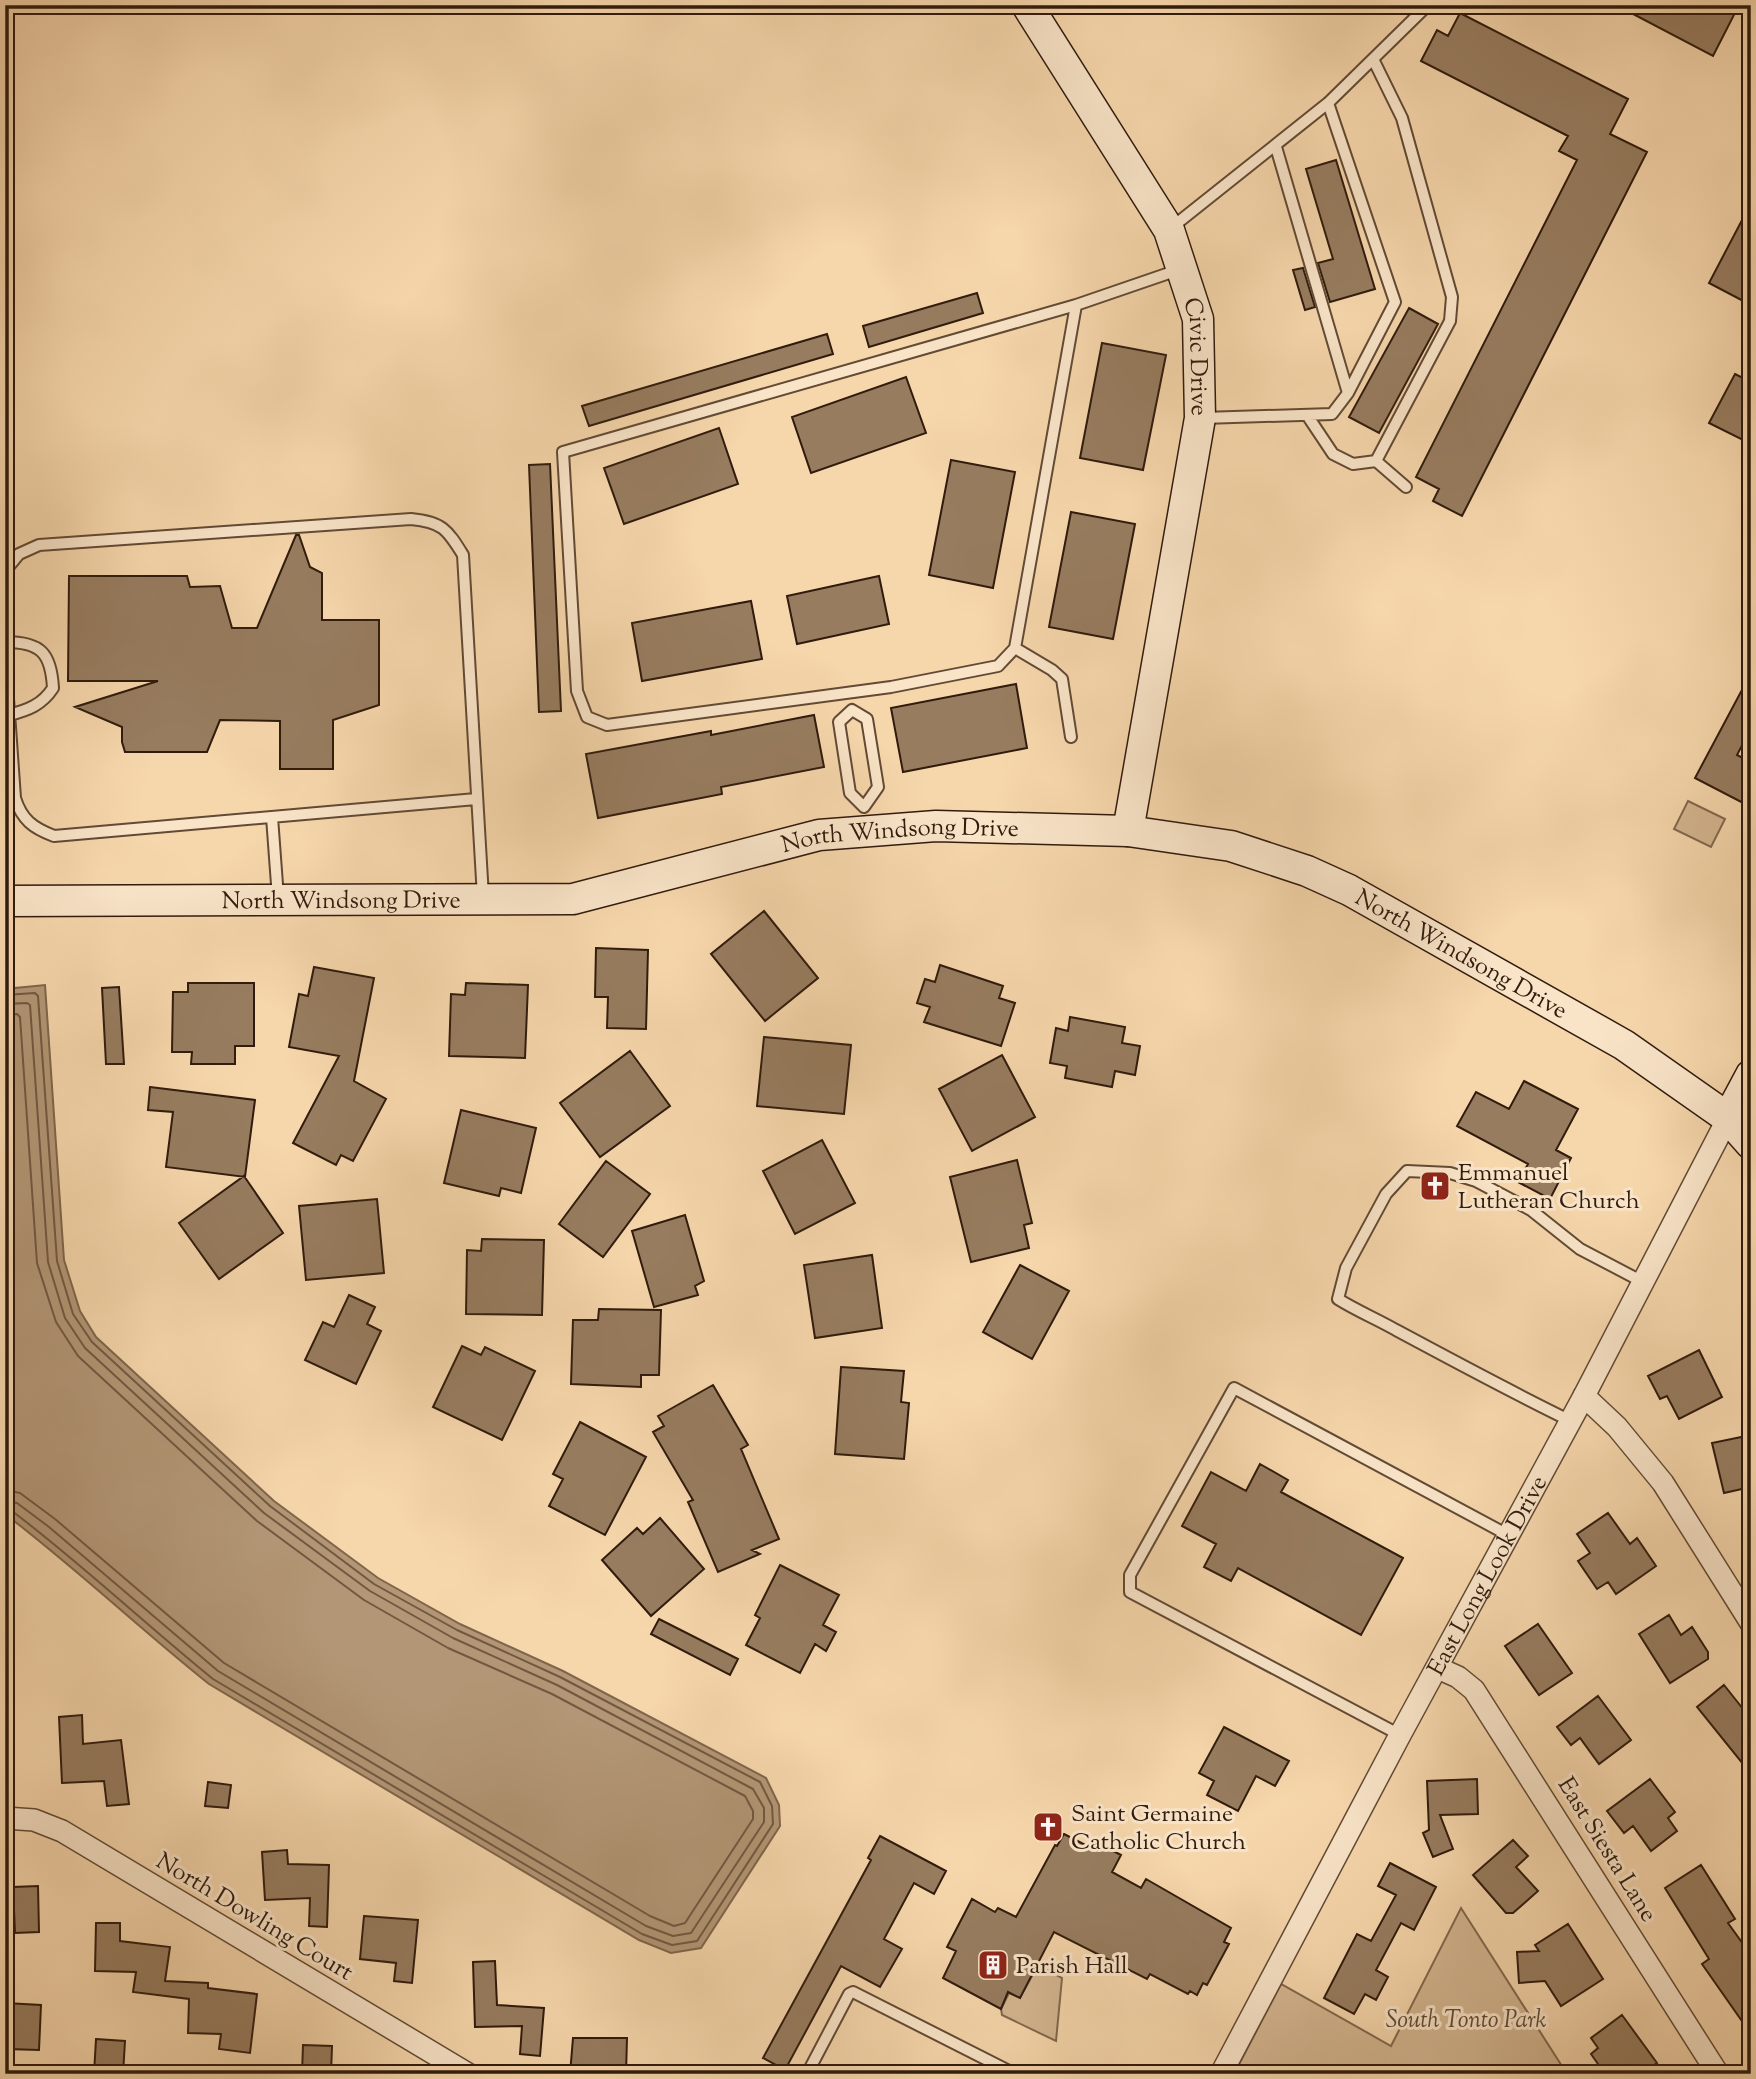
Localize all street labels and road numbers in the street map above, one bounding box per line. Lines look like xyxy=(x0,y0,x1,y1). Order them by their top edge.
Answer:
street label: Civic Drive xyxy=(1173,293,1215,416)
street label: North Windsong Drive xyxy=(778,811,1019,863)
street label: North Windsong Drive xyxy=(1348,882,1573,1029)
street label: North Windsong Drive xyxy=(221,884,461,919)
street label: East Long Look Drive xyxy=(1420,1470,1557,1683)
street label: East Siesta Lane xyxy=(1548,1771,1664,1929)
street label: North Dowling Court xyxy=(149,1845,359,1990)

